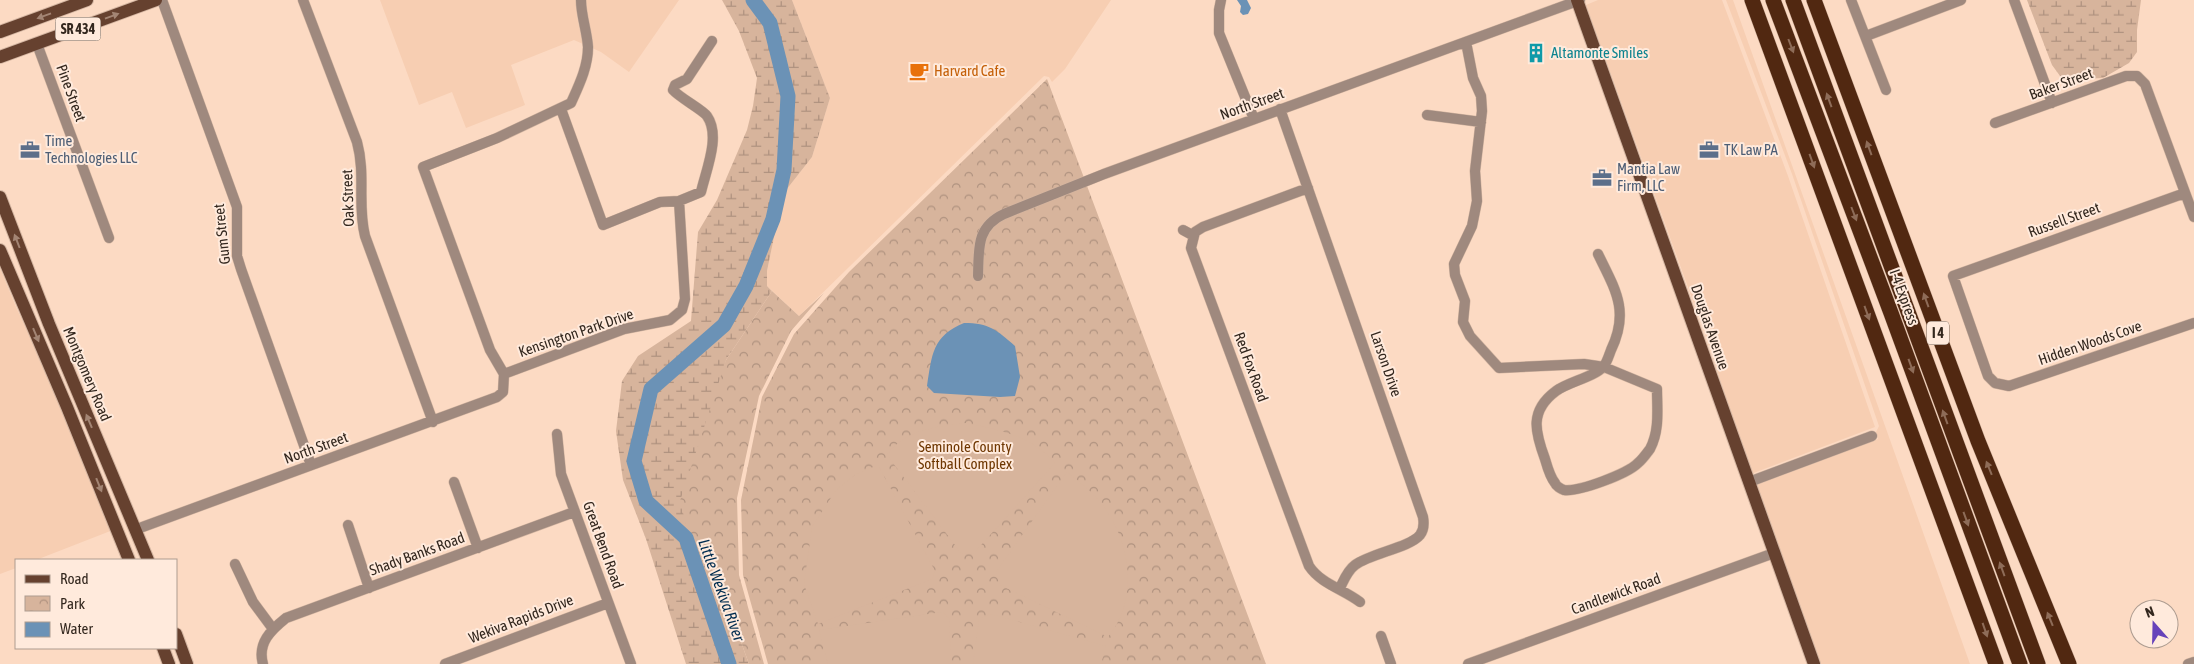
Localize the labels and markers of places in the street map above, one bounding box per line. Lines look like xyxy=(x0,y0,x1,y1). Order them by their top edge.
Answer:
building icon: Altamonte Smiles xyxy=(1525,42,1547,64)
place label: Altamonte Smiles xyxy=(1551,44,1648,61)
cafe icon: Harvard Cafe xyxy=(908,60,930,82)
place label: Harvard Cafe xyxy=(934,62,1006,79)
place label: Time Technologies LLC xyxy=(45,132,138,166)
office icon: Time Technologies LLC xyxy=(19,139,41,161)
office icon: TK Law PA xyxy=(1698,139,1720,161)
place label: TK Law PA xyxy=(1724,141,1779,158)
place label: Mantia Law Firm, LLC xyxy=(1617,160,1680,194)
office icon: Mantia Law Firm, LLC xyxy=(1591,167,1613,189)

